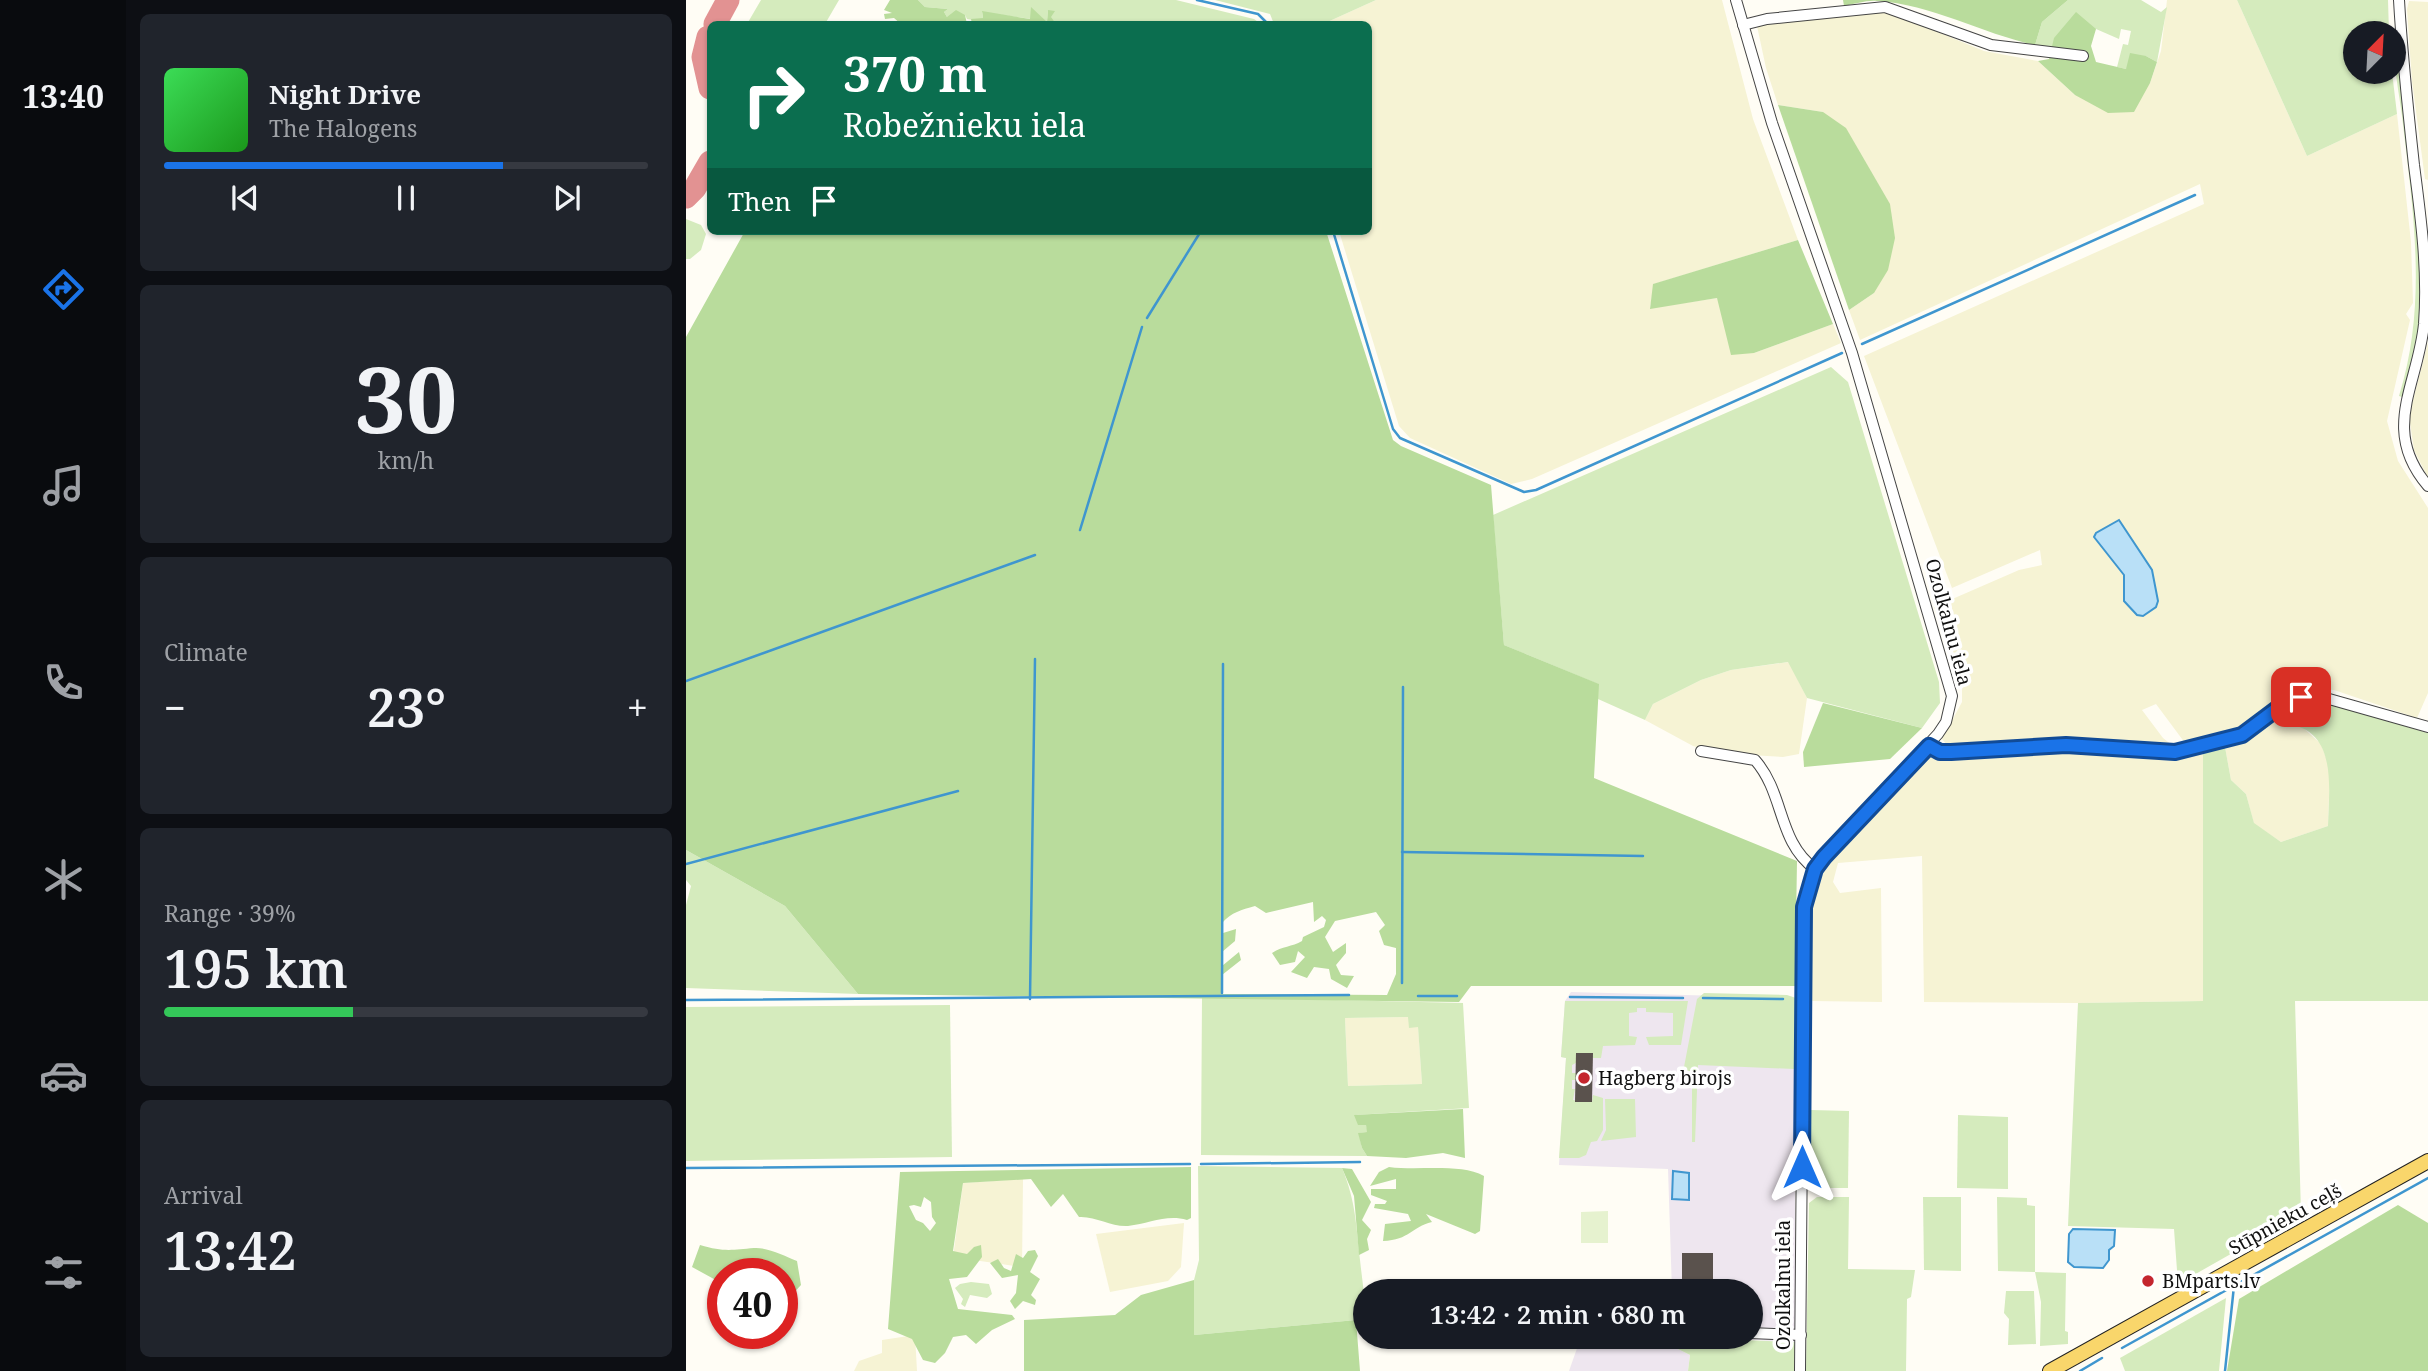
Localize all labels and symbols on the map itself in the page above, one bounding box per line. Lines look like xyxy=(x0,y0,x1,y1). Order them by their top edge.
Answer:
north arrow xyxy=(2343,21,2406,84)
street label: Ozolkalnu iela xyxy=(1920,556,1978,688)
pin xyxy=(2271,667,2331,727)
place label: Hagberg birojs xyxy=(1598,1065,1732,1091)
marker: Hagberg birojs xyxy=(1576,1070,1592,1086)
position arrow xyxy=(1765,1130,1839,1204)
street label: Stīpnieku ceļš xyxy=(2224,1177,2346,1261)
street label: Ozolkalnu iela xyxy=(1770,1220,1796,1350)
speed limit sign: 40 xyxy=(707,1258,798,1349)
place label: BMparts.lv xyxy=(2162,1268,2260,1294)
marker: BMparts.lv xyxy=(2140,1273,2156,1289)

